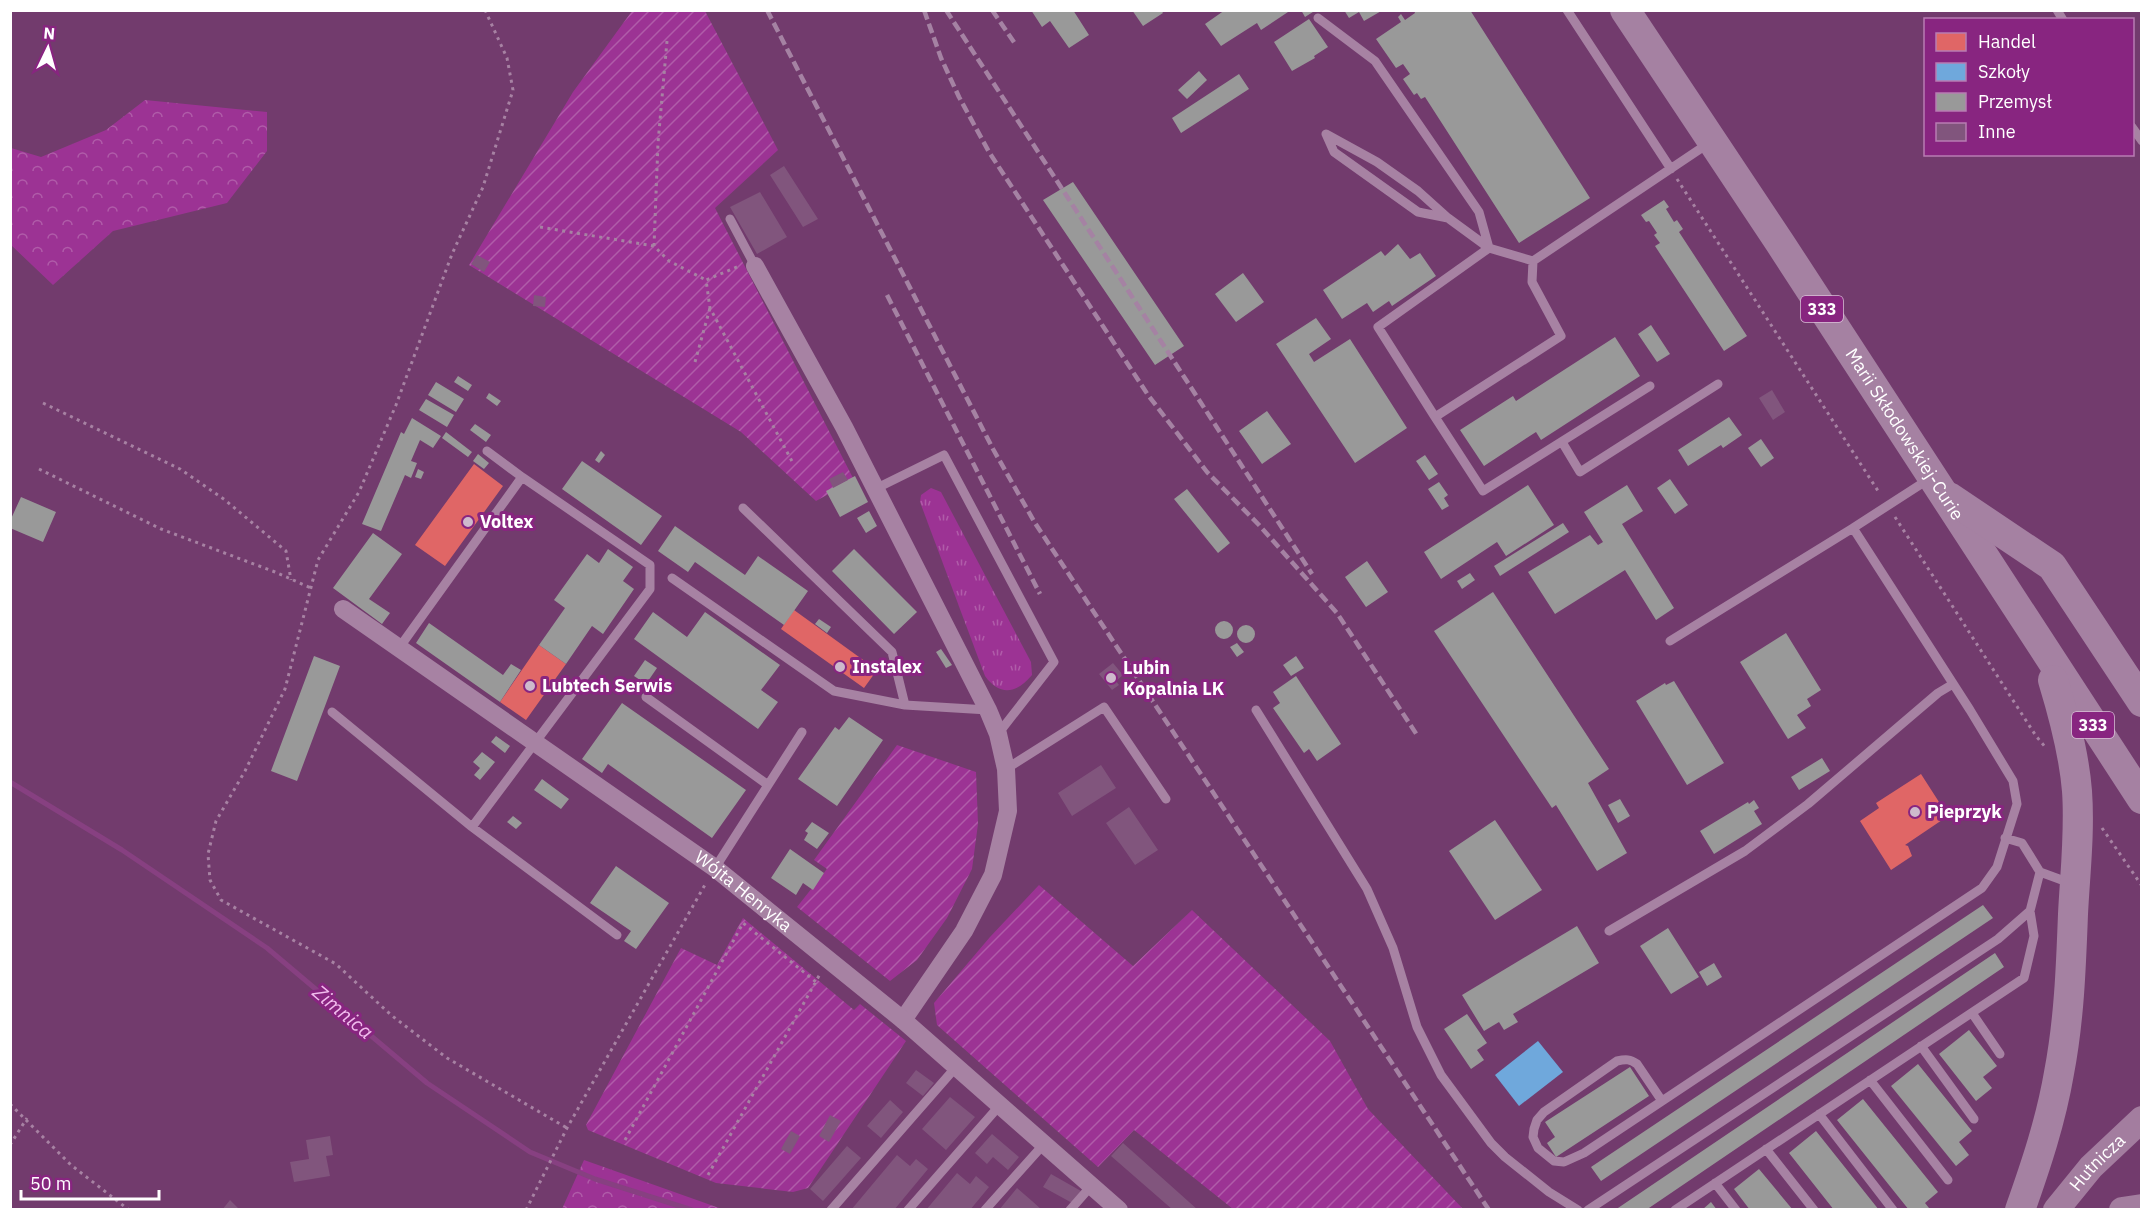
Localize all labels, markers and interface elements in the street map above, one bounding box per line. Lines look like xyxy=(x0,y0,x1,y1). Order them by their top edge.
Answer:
north arrow xyxy=(18,18,78,78)
legend xyxy=(1924,18,2134,156)
text: N xyxy=(43,23,56,44)
text: Handel xyxy=(1978,30,2036,53)
text: Szkoły xyxy=(1978,60,2030,83)
text: Przemysł xyxy=(1978,90,2052,113)
text: Inne xyxy=(1978,120,2016,143)
road number: 333 xyxy=(1801,296,1843,322)
street label: Marii Skłodowskiej-Curie xyxy=(1841,344,1969,524)
place label: Voltex xyxy=(480,510,533,533)
marker: Voltex xyxy=(461,515,475,529)
place label: Instalex xyxy=(852,655,922,678)
place label: Lubin Kopalnia LK xyxy=(1123,656,1225,700)
marker: Instalex xyxy=(833,660,847,674)
marker: Lubin Kopalnia LK xyxy=(1104,671,1118,685)
place label: Lubtech Serwis xyxy=(542,674,672,697)
marker: Lubtech Serwis xyxy=(523,679,537,693)
road number: 333 xyxy=(2072,712,2114,738)
place label: Pieprzyk xyxy=(1927,800,2002,823)
marker: Pieprzyk xyxy=(1908,805,1922,819)
street label: Wójta Henryka xyxy=(690,845,797,937)
water label: Zimnica xyxy=(307,978,379,1045)
street label: Hutnicza xyxy=(2064,1128,2130,1196)
scale bar xyxy=(21,1163,159,1201)
text: 50 m xyxy=(30,1172,72,1195)

